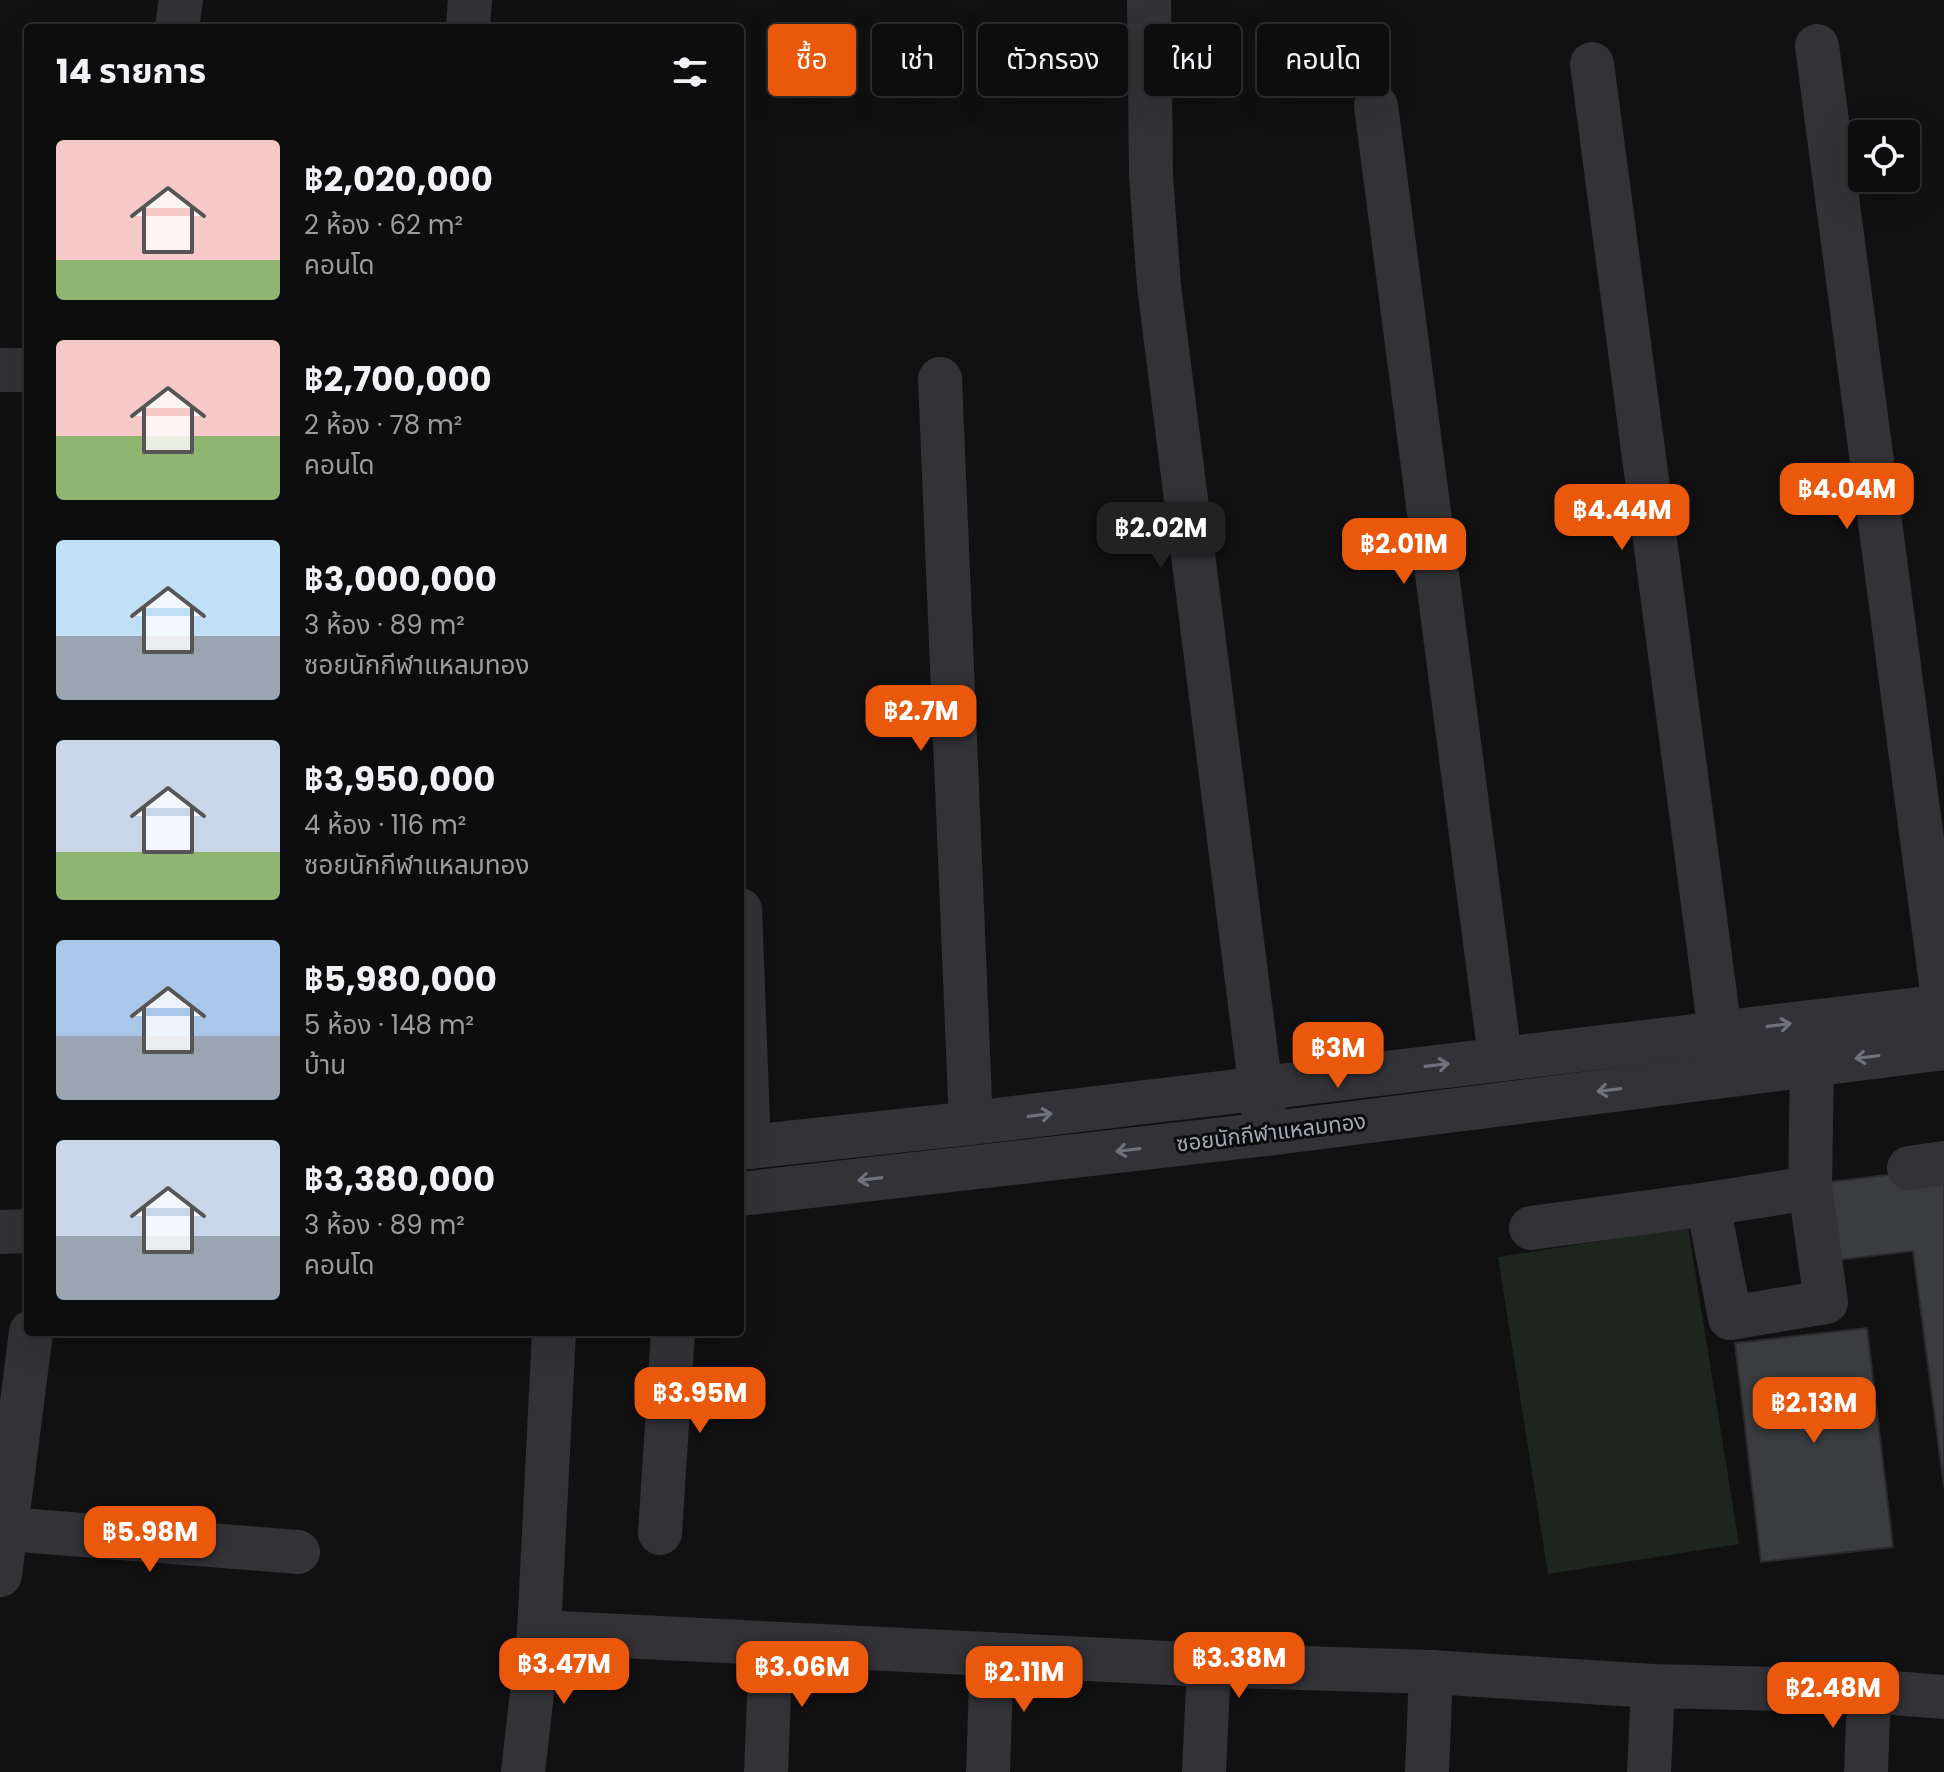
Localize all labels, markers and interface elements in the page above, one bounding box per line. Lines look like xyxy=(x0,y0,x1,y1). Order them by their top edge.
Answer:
chip: ซื้อ xyxy=(768,24,856,96)
chip: เช่า xyxy=(872,24,962,96)
chip: ตัวกรอง xyxy=(978,24,1128,96)
chip: ใหม่ xyxy=(1144,24,1241,96)
chip: คอนโด xyxy=(1257,24,1389,96)
text: 14 รายการ xyxy=(56,47,206,95)
icon: filters xyxy=(668,50,712,94)
map controls xyxy=(1848,120,1920,192)
button: locate xyxy=(1848,120,1920,192)
text: ฿2,020,000 xyxy=(304,155,493,203)
icon: home xyxy=(120,172,216,268)
text: 2 ห้อง · 62 m² xyxy=(304,207,463,243)
text: คอนโด xyxy=(304,247,375,283)
text: ฿2,700,000 xyxy=(304,355,492,403)
icon: home xyxy=(120,372,216,468)
text: 2 ห้อง · 78 m² xyxy=(304,407,462,443)
text: คอนโด xyxy=(304,447,375,483)
pin: ฿4.04M xyxy=(1782,463,1912,531)
text: ฿4.04M xyxy=(1798,471,1896,507)
pin: ฿4.44M xyxy=(1557,484,1687,552)
text: ฿4.44M xyxy=(1572,492,1672,528)
pin: ฿2.02M xyxy=(1096,502,1226,570)
text: ฿2.02M xyxy=(1115,510,1207,546)
pin: ฿2.01M xyxy=(1339,518,1469,586)
text: ฿2.01M xyxy=(1360,526,1448,562)
text: ฿3,000,000 xyxy=(304,555,497,603)
icon: home xyxy=(120,572,216,668)
text: 3 ห้อง · 89 m² xyxy=(304,607,465,643)
text: ซอยนักกีฬาแหลมทอง xyxy=(304,647,529,683)
pin: ฿2.7M xyxy=(865,685,977,753)
text: ฿2.7M xyxy=(883,693,959,729)
text: ฿3,950,000 xyxy=(304,755,496,803)
icon: home xyxy=(120,772,216,868)
text: 4 ห้อง · 116 m² xyxy=(304,807,466,843)
text: ซอยนักกีฬาแหลมทอง xyxy=(304,847,529,883)
text: ฿5,980,000 xyxy=(304,955,497,1003)
icon: home xyxy=(120,972,216,1068)
text: 5 ห้อง · 148 m² xyxy=(304,1007,474,1043)
one-way arrow xyxy=(1765,1018,1792,1033)
pin: ฿3M xyxy=(1299,1022,1377,1090)
text: ฿3M xyxy=(1311,1030,1365,1066)
text: บ้าน xyxy=(304,1047,346,1083)
one-way arrow xyxy=(1854,1050,1880,1065)
one-way arrow xyxy=(1424,1057,1449,1072)
one-way arrow xyxy=(1597,1083,1622,1098)
street label: ซอยนักกีฬาแหลมทอง xyxy=(1175,1105,1368,1160)
one-way arrow xyxy=(1027,1107,1052,1122)
one-way arrow xyxy=(1115,1142,1142,1157)
text: ฿3,380,000 xyxy=(304,1155,495,1203)
icon: home xyxy=(120,1172,216,1268)
one-way arrow xyxy=(857,1172,884,1187)
text: 3 ห้อง · 89 m² xyxy=(304,1207,465,1243)
text: คอนโด xyxy=(304,1247,375,1283)
pin: ฿3.95M xyxy=(635,1367,765,1435)
text: ฿3.95M xyxy=(653,1375,747,1411)
pin: ฿2.13M xyxy=(1749,1377,1879,1445)
text: ฿2.13M xyxy=(1771,1385,1857,1421)
pin: ฿5.98M xyxy=(85,1506,215,1574)
text: ฿5.98M xyxy=(102,1514,198,1550)
pin: ฿3.38M xyxy=(1174,1632,1304,1700)
pin: ฿3.47M xyxy=(499,1638,629,1706)
text: ฿3.38M xyxy=(1192,1640,1286,1676)
pin: ฿3.06M xyxy=(737,1641,867,1709)
text: ฿3.47M xyxy=(517,1646,611,1682)
pin: ฿2.11M xyxy=(959,1646,1089,1714)
text: ฿3.06M xyxy=(754,1649,850,1685)
text: ฿2.11M xyxy=(984,1654,1064,1690)
pin: ฿2.48M xyxy=(1768,1662,1898,1730)
text: ฿2.48M xyxy=(1785,1670,1881,1706)

